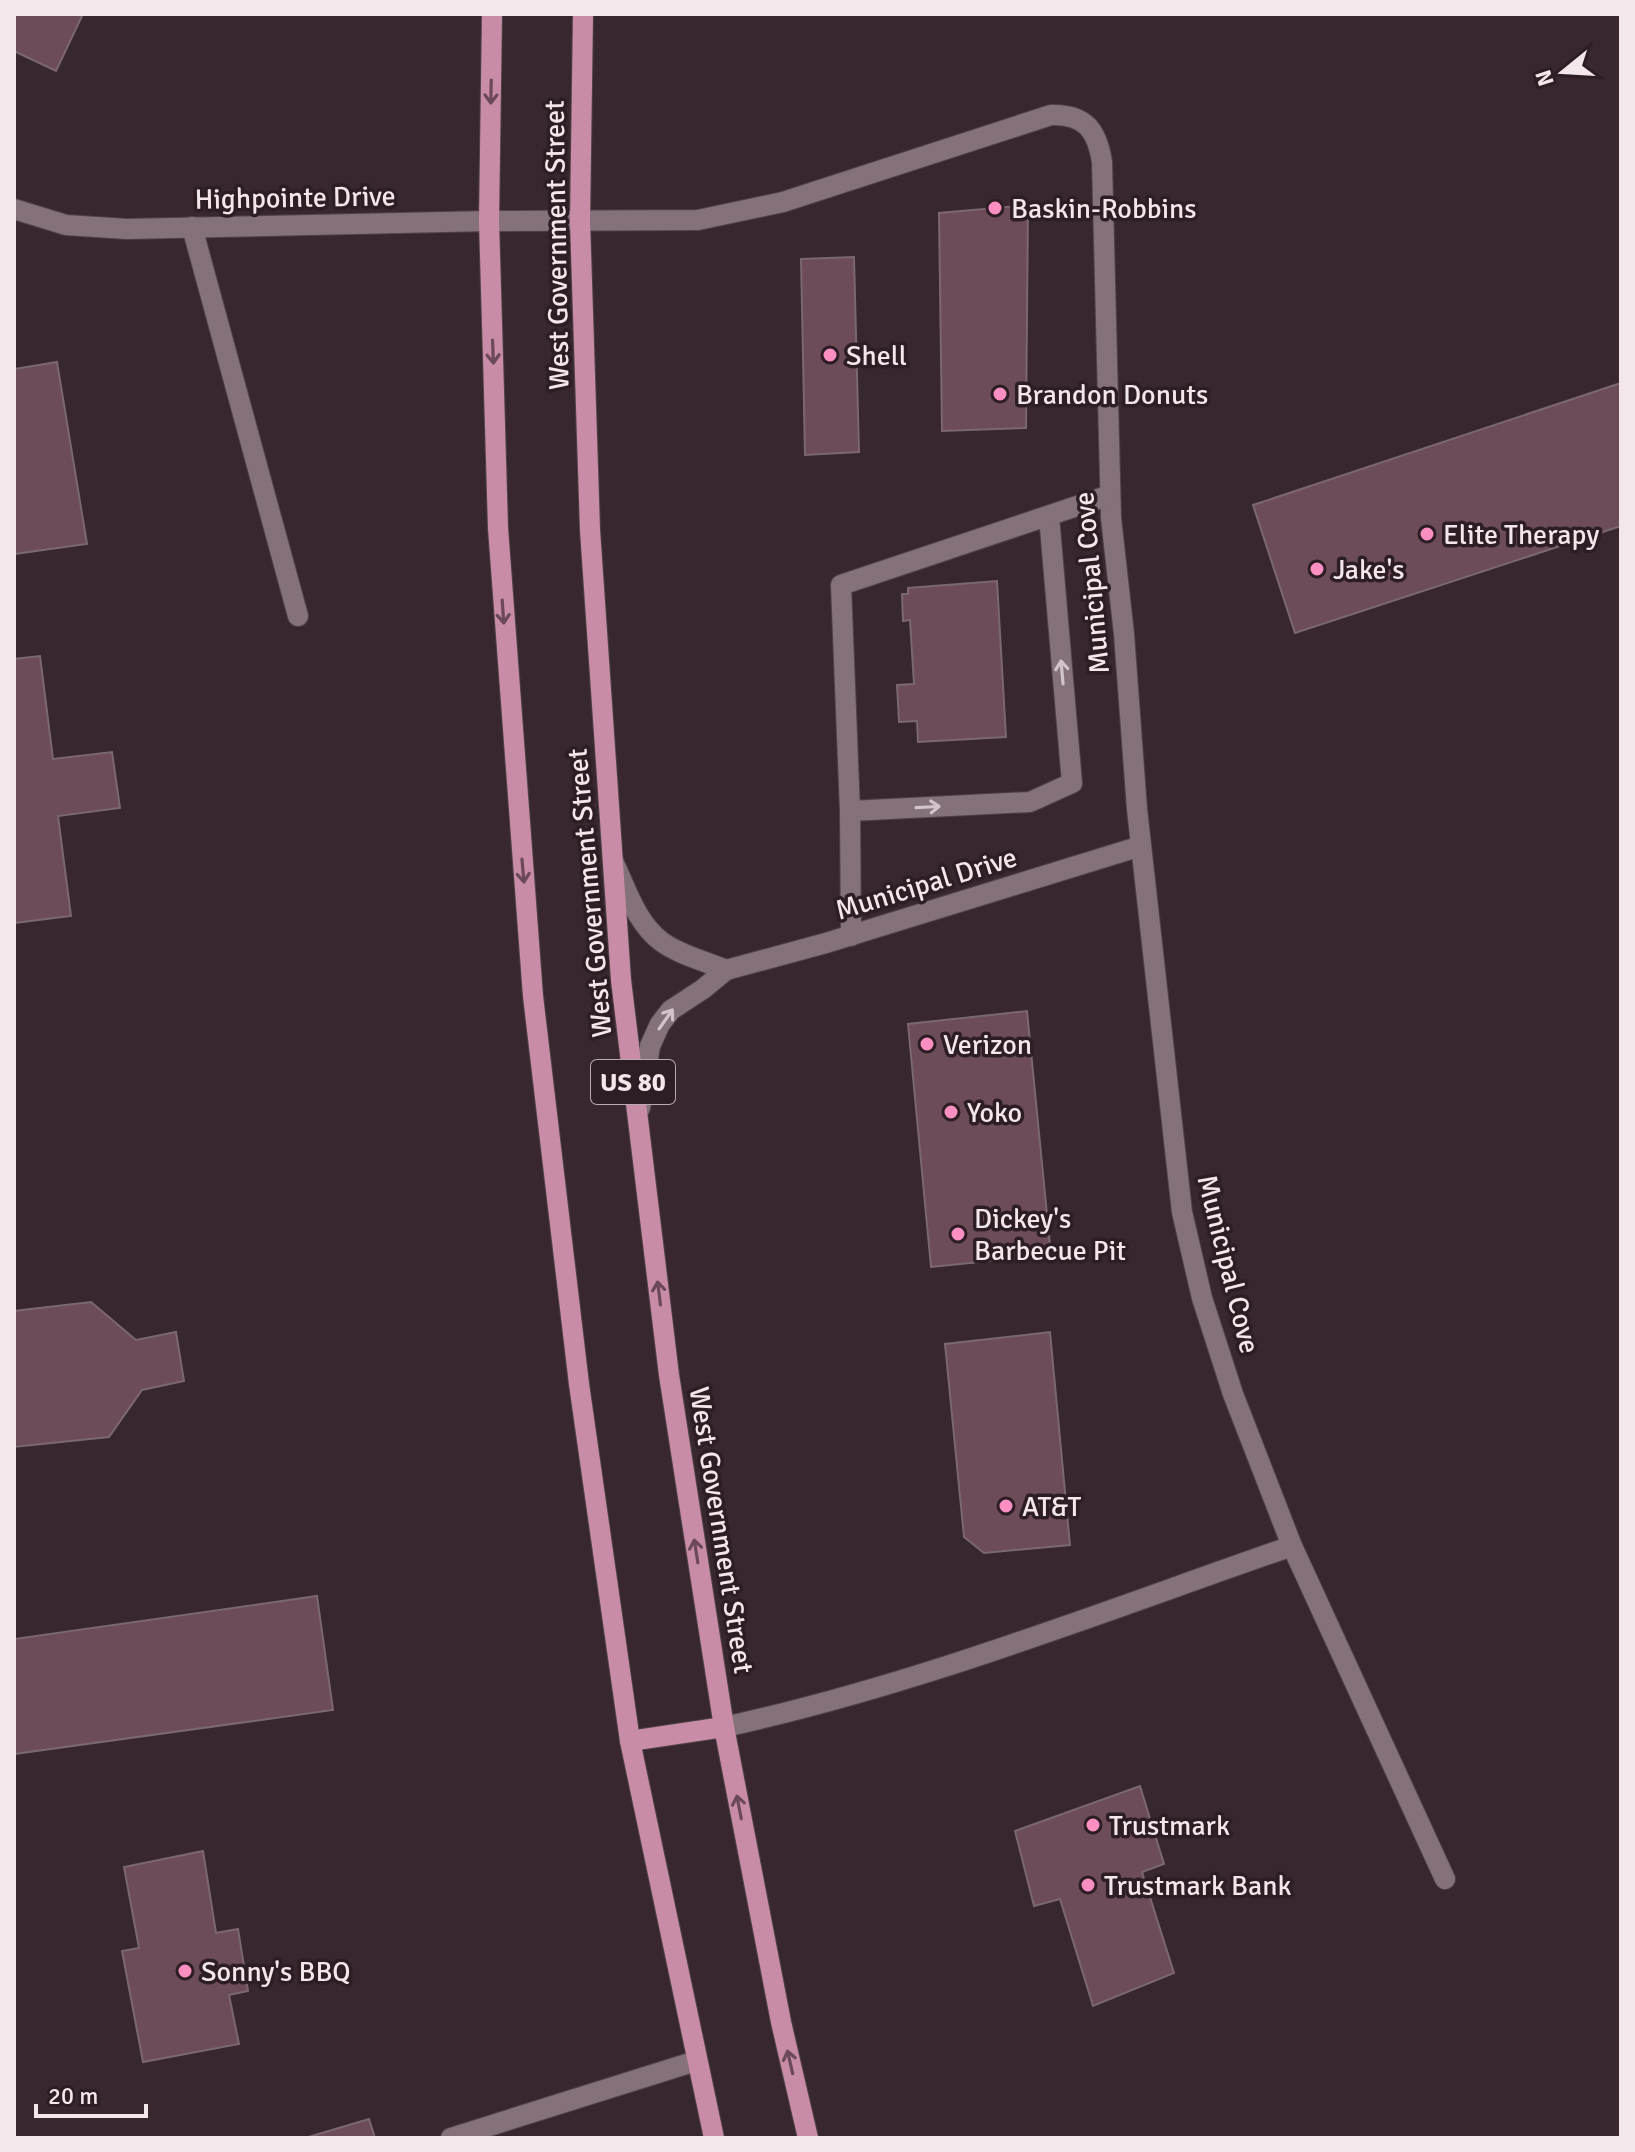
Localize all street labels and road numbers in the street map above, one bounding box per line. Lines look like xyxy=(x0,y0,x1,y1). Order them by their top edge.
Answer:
street label: West Government Street xyxy=(537,100,577,390)
street label: Highpointe Drive xyxy=(194,179,396,217)
street label: Municipal Cove xyxy=(1067,490,1117,675)
street label: West Government Street xyxy=(560,747,620,1039)
street label: Municipal Drive xyxy=(831,840,1021,928)
road number: US 80 xyxy=(591,1060,675,1104)
street label: Municipal Cove xyxy=(1189,1172,1267,1357)
street label: West Government Street xyxy=(682,1384,760,1676)

